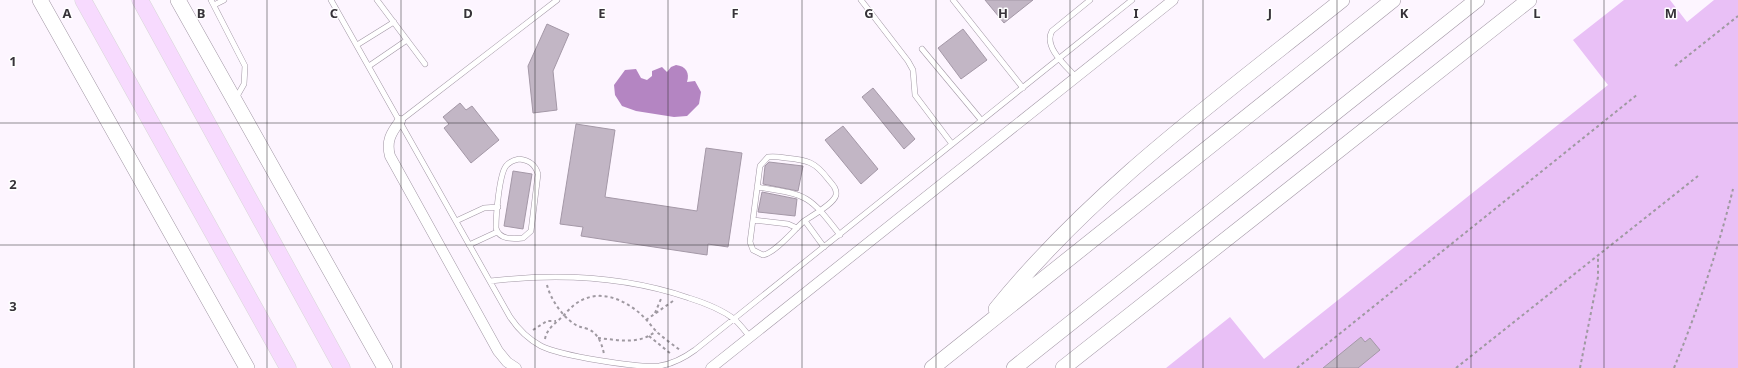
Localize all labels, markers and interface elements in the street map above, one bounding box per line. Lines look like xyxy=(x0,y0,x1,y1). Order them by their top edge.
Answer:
text: A xyxy=(63,4,72,22)
text: B xyxy=(197,4,205,22)
text: C xyxy=(330,4,338,22)
text: D xyxy=(463,4,473,22)
text: E xyxy=(598,4,606,22)
text: F xyxy=(731,4,739,22)
text: G xyxy=(864,4,874,22)
text: H xyxy=(998,4,1008,22)
text: I xyxy=(1133,4,1139,22)
text: J xyxy=(1267,4,1272,22)
text: K xyxy=(1400,4,1409,22)
text: L xyxy=(1533,4,1541,22)
text: M xyxy=(1665,4,1677,22)
text: 1 xyxy=(9,52,17,70)
text: 2 xyxy=(9,175,17,193)
text: 3 xyxy=(9,297,17,315)

